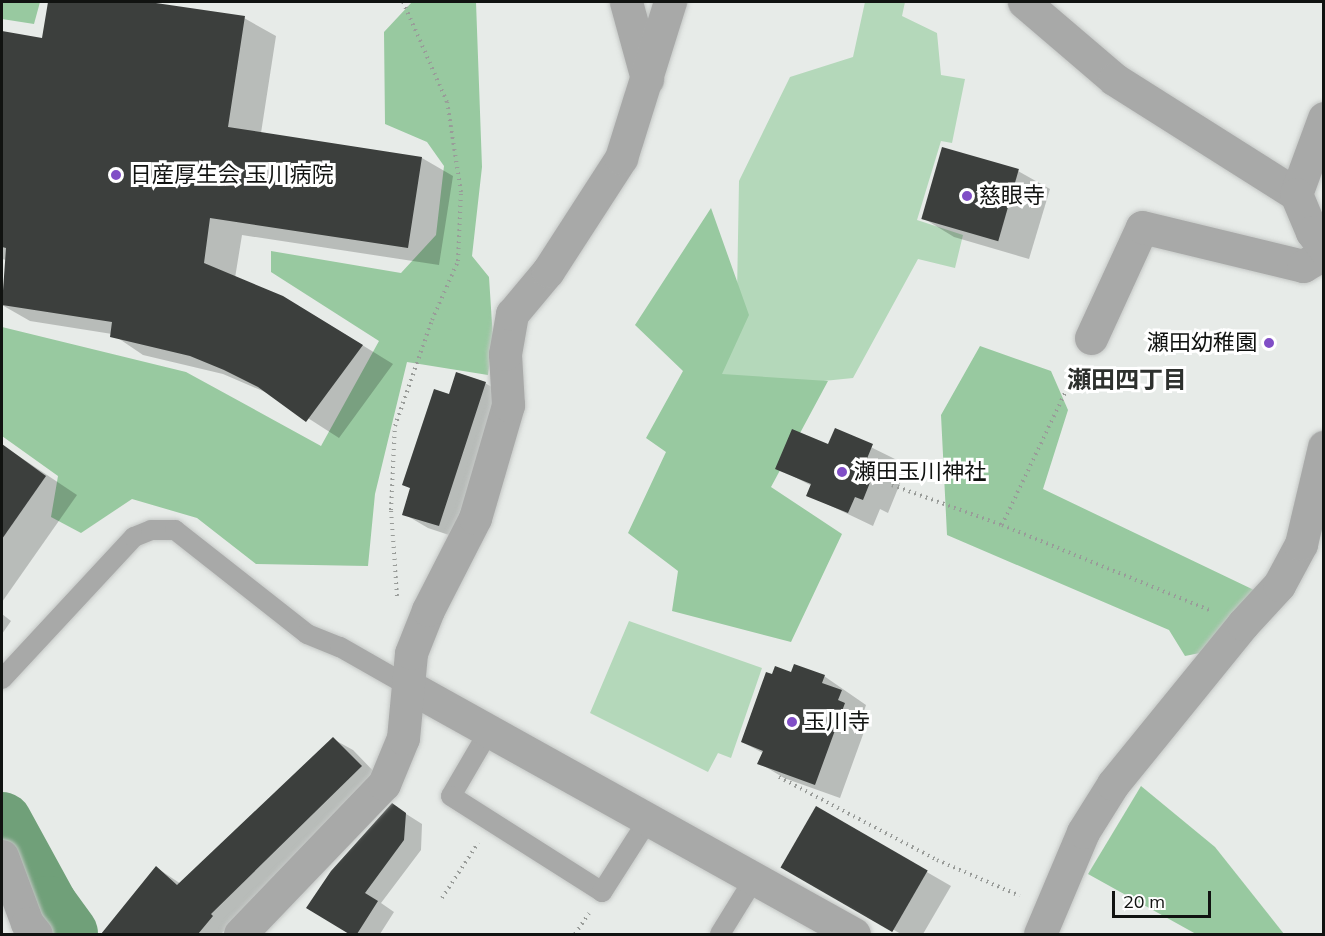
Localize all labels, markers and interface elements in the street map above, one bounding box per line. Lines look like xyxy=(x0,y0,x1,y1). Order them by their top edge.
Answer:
place label: 日産厚生会 玉川病院 xyxy=(130,162,334,188)
marker: 日産厚生会 玉川病院 xyxy=(107,166,125,184)
place label: 慈眼寺 xyxy=(979,183,1045,209)
marker: 慈眼寺 xyxy=(960,189,974,203)
place label: 瀬田幼稚園 xyxy=(1147,330,1257,356)
marker: 瀬田幼稚園 xyxy=(1262,336,1276,350)
district label: 瀬田四丁目 xyxy=(1067,366,1187,394)
place label: 瀬田玉川神社 xyxy=(854,459,986,485)
marker: 瀬田玉川神社 xyxy=(835,465,849,479)
place label: 玉川寺 xyxy=(804,709,870,735)
marker: 玉川寺 xyxy=(785,715,799,729)
scale bar xyxy=(1115,879,1214,917)
text: 20 m xyxy=(1123,890,1165,913)

